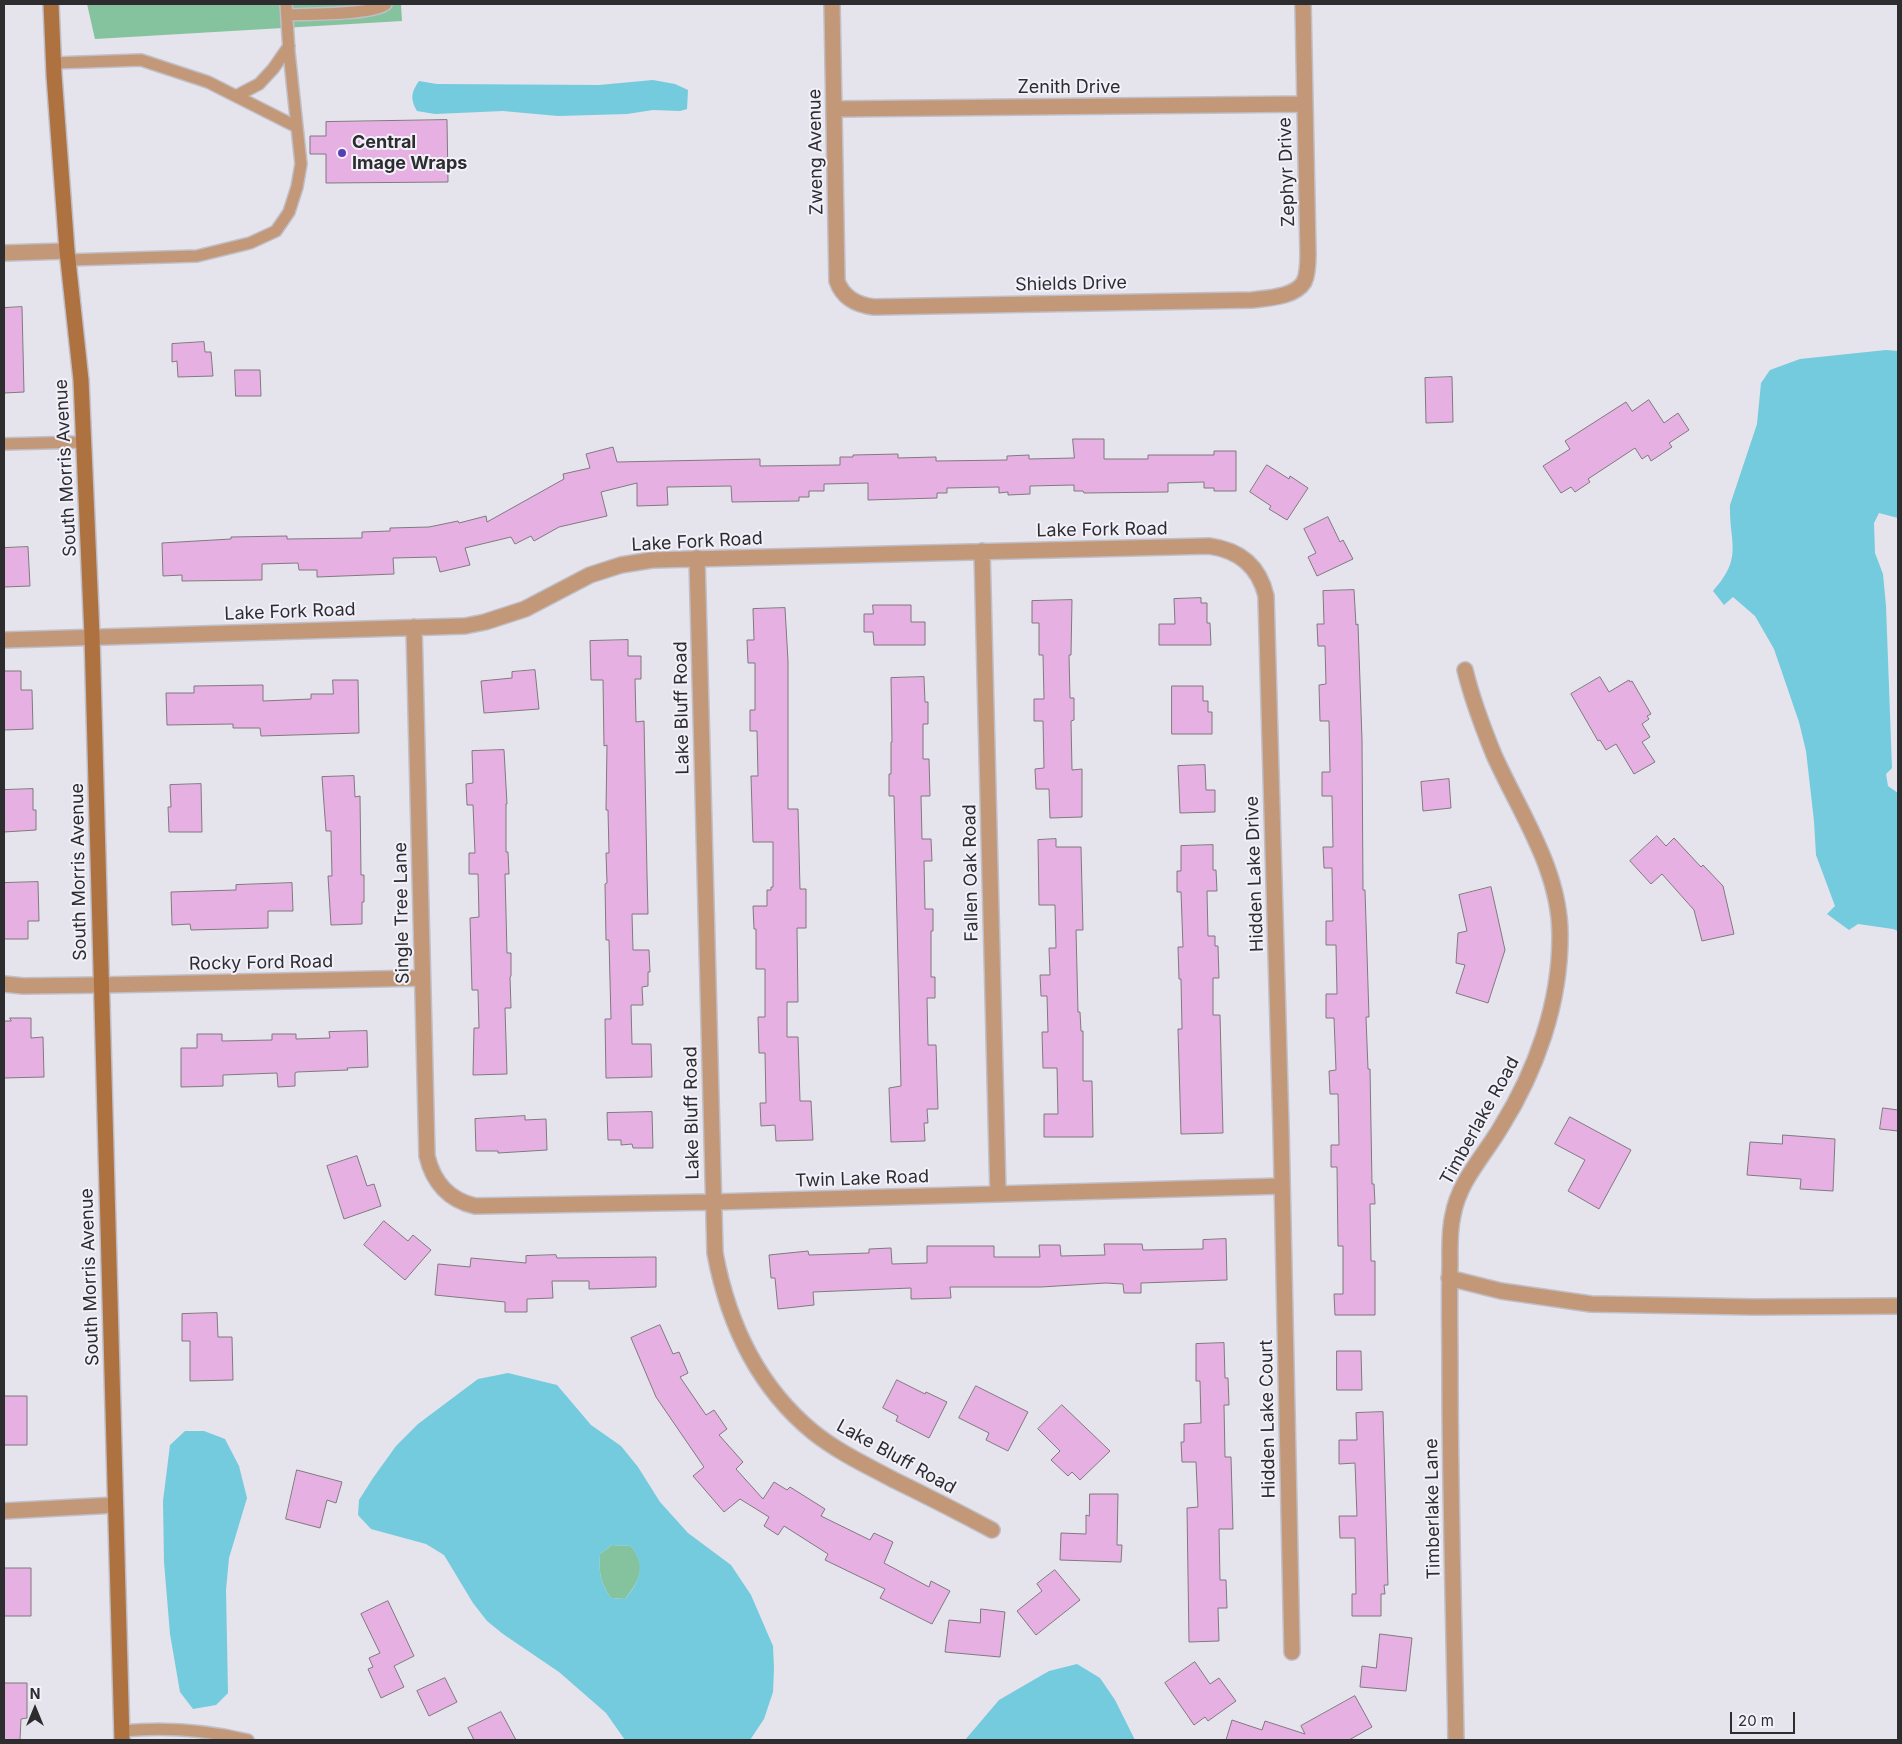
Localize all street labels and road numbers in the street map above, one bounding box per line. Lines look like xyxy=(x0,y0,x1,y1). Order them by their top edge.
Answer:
street label: Zenith Drive xyxy=(1017,77,1121,99)
street label: Zweng Avenue xyxy=(804,89,828,215)
street label: Zephyr Drive xyxy=(1274,117,1300,227)
street label: Shields Drive xyxy=(1015,272,1127,296)
street label: South Morris Avenue xyxy=(51,379,81,557)
street label: Lake Fork Road xyxy=(1036,518,1168,542)
street label: Lake Fork Road xyxy=(631,528,763,556)
street label: Lake Fork Road xyxy=(224,599,356,625)
street label: Lake Bluff Road xyxy=(670,641,694,775)
street label: South Morris Avenue xyxy=(67,783,91,961)
street label: Hidden Lake Drive xyxy=(1241,796,1269,952)
street label: Fallen Oak Road xyxy=(959,804,983,942)
street label: Single Tree Lane xyxy=(390,842,414,984)
street label: Rocky Ford Road xyxy=(189,951,333,975)
street label: Lake Bluff Road xyxy=(680,1046,704,1180)
street label: Timberlake Road xyxy=(1436,1053,1524,1189)
street label: Twin Lake Road xyxy=(795,1166,929,1192)
street label: South Morris Avenue xyxy=(76,1188,104,1366)
street label: Hidden Lake Court xyxy=(1256,1339,1280,1499)
street label: Lake Bluff Road xyxy=(833,1415,959,1499)
street label: Timberlake Lane xyxy=(1421,1438,1445,1580)

